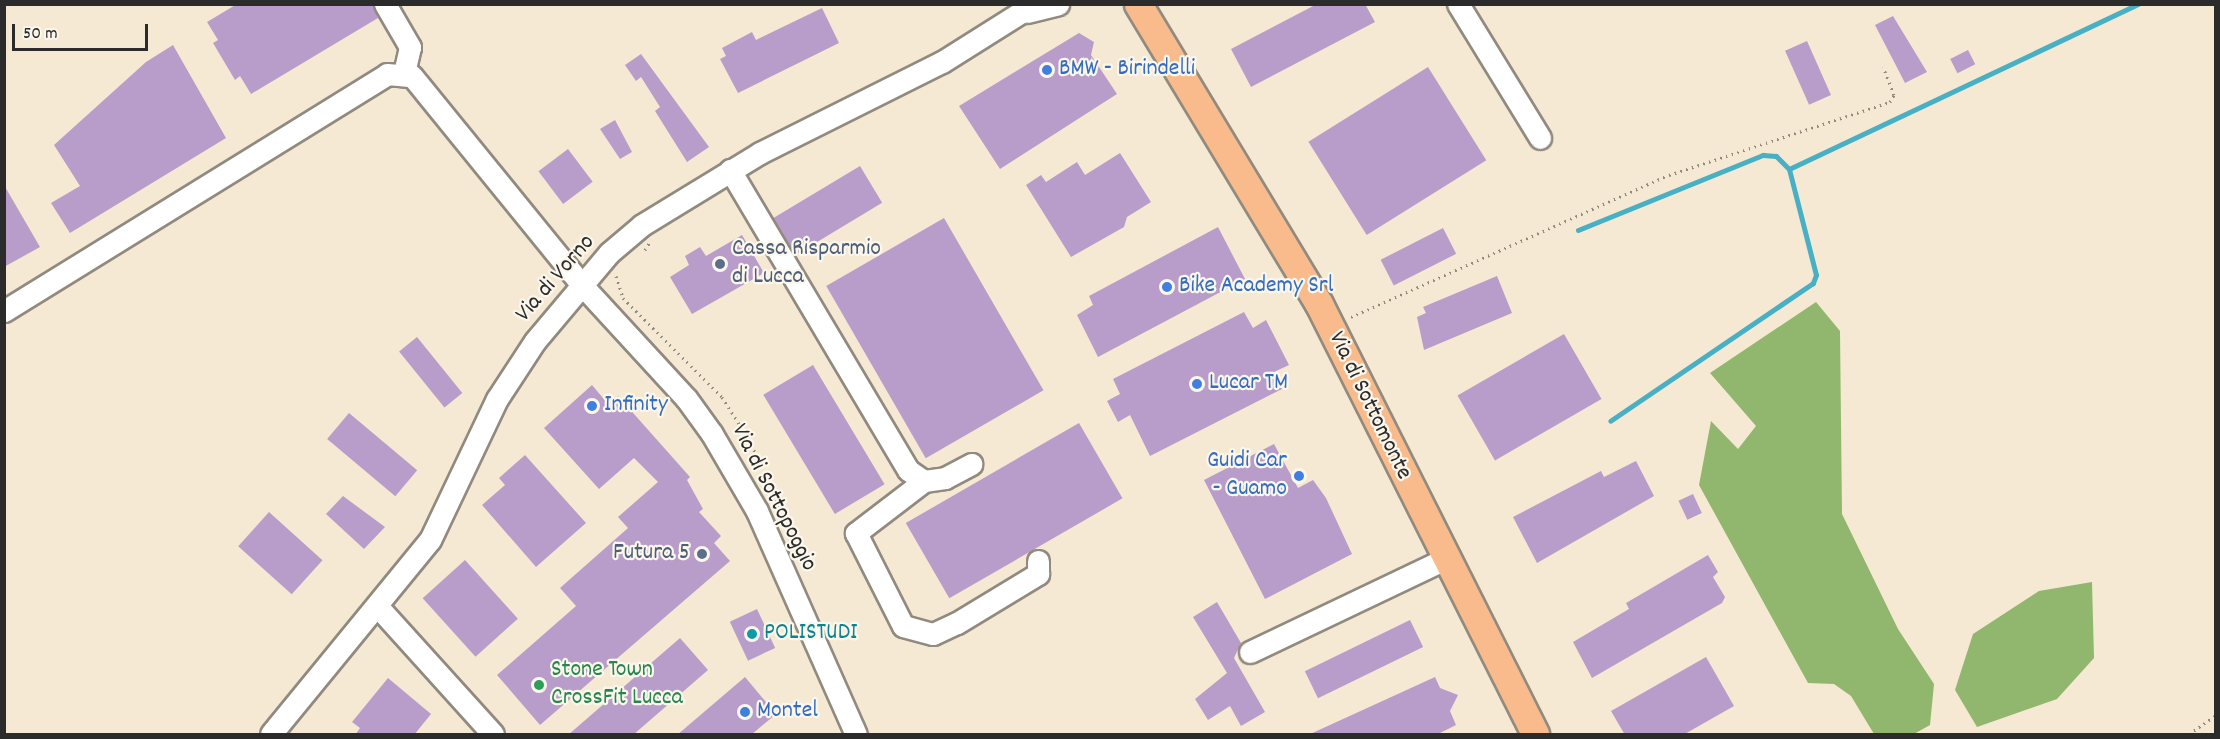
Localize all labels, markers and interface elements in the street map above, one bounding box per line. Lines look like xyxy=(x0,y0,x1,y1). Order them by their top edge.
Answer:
scale bar xyxy=(15,12,152,50)
text: 50 m xyxy=(23,22,58,47)
place label: BMW - Birindelli xyxy=(1059,56,1195,84)
marker: BMW - Birindelli xyxy=(1040,63,1054,77)
street label: Via di Vorno xyxy=(510,229,602,329)
place label: Cassa Risparmio di Lucca xyxy=(732,236,881,292)
marker: Cassa Risparmio di Lucca xyxy=(713,257,727,271)
place label: Bike Academy Srl xyxy=(1179,273,1333,301)
marker: Bike Academy Srl xyxy=(1160,280,1174,294)
street label: Via di Sottomonte xyxy=(1321,327,1417,485)
place label: Lucar TM xyxy=(1209,370,1288,398)
marker: Lucar TM xyxy=(1190,377,1204,391)
place label: Infinity xyxy=(604,392,668,420)
marker: Infinity xyxy=(585,399,599,413)
street label: Via di Sottopoggio xyxy=(724,420,822,576)
place label: Guidi Car - Guamo xyxy=(1207,448,1287,504)
marker: Guidi Car - Guamo xyxy=(1292,469,1306,483)
place label: Futura 5 xyxy=(613,540,690,568)
marker: Futura 5 xyxy=(695,547,709,561)
place label: POLISTUDI xyxy=(764,620,858,648)
marker: POLISTUDI xyxy=(745,627,759,641)
place label: Stone Town CrossFit Lucca xyxy=(551,657,683,713)
marker: Stone Town CrossFit Lucca xyxy=(532,678,546,692)
place label: Montel xyxy=(757,698,818,726)
marker: Montel xyxy=(738,705,752,719)

